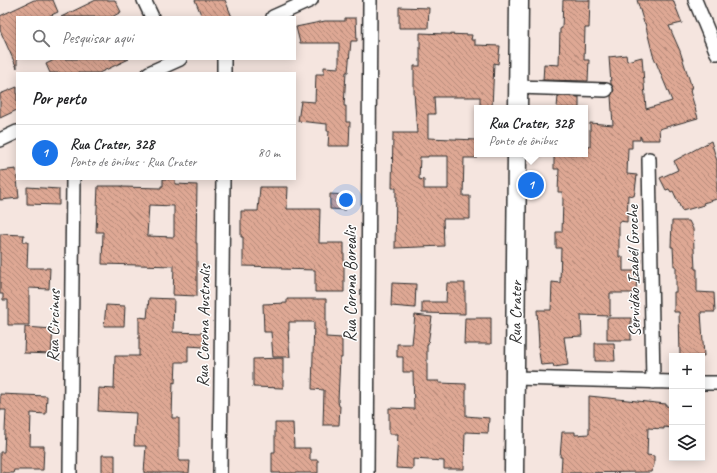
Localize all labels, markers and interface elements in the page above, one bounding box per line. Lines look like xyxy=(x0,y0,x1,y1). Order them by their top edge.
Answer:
search box xyxy=(16,16,296,60)
icon: search xyxy=(30,27,52,49)
text: Pesquisar aqui xyxy=(62,29,133,48)
text: Por perto xyxy=(32,88,86,109)
popup xyxy=(474,105,588,157)
text: Rua Crater, 328 xyxy=(489,114,573,133)
text: Ponto de ônibus xyxy=(489,133,557,149)
text: Rua Crater, 328 xyxy=(70,135,154,154)
text: 1 xyxy=(42,145,48,161)
text: 80 m xyxy=(258,145,280,161)
text: Ponto de ônibus · Rua Crater xyxy=(70,154,196,170)
pin: 1 xyxy=(518,170,544,200)
your location xyxy=(336,190,356,210)
street label: Servidão Izabél Groche xyxy=(622,203,645,337)
street label: Rua Corona Borealis xyxy=(340,225,361,342)
street label: Rua Corona Australis xyxy=(192,262,215,387)
street label: Rua Crater xyxy=(504,279,527,345)
street label: Rua Circinus xyxy=(42,288,65,362)
map controls xyxy=(669,353,705,461)
button: + xyxy=(669,353,705,389)
button: − xyxy=(669,389,705,425)
button: layers xyxy=(669,425,705,461)

